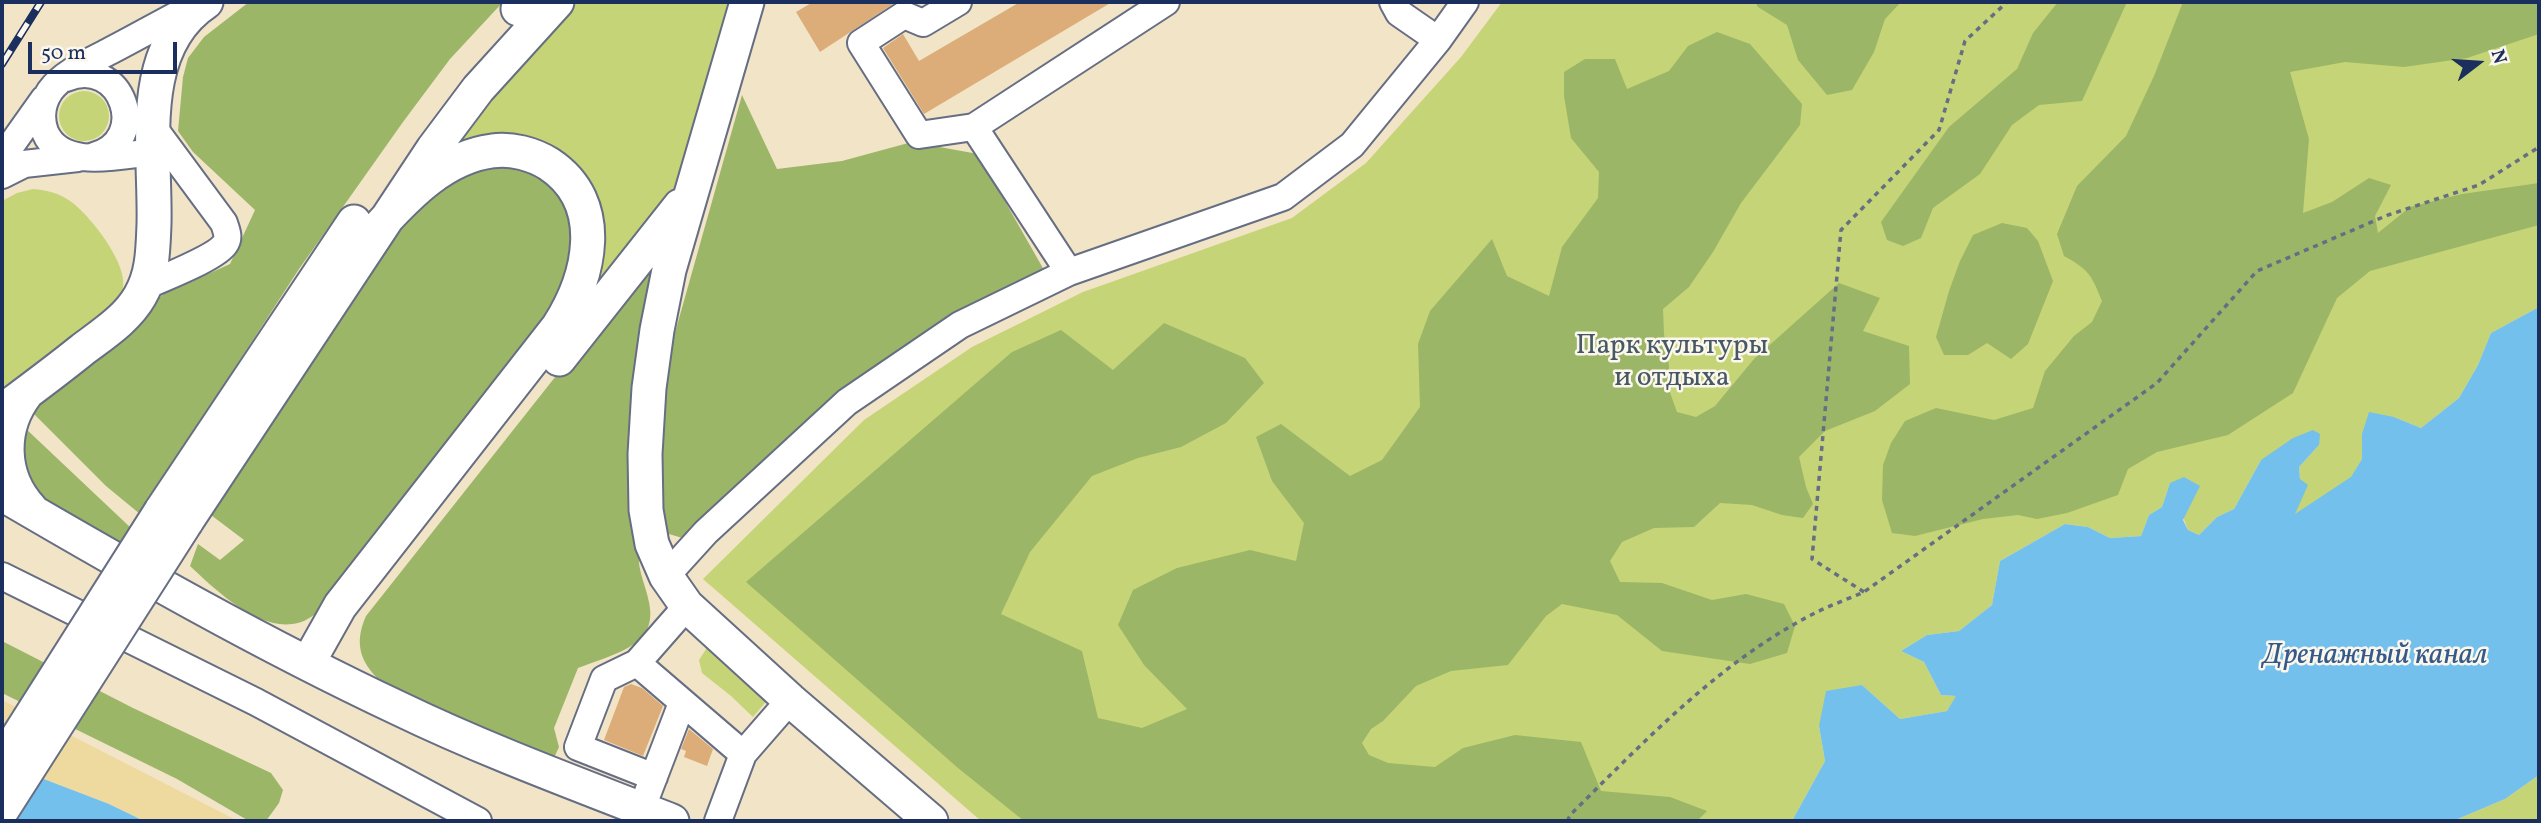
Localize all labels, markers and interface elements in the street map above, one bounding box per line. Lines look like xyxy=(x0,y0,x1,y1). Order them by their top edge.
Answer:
scale bar xyxy=(32,28,180,72)
north arrow xyxy=(2443,28,2513,98)
text: 50 m xyxy=(41,39,86,68)
text: N xyxy=(2484,46,2513,67)
park label: Парк культуры и отдыха xyxy=(1576,331,1768,397)
water label: Дренажный канал xyxy=(2262,639,2488,675)

